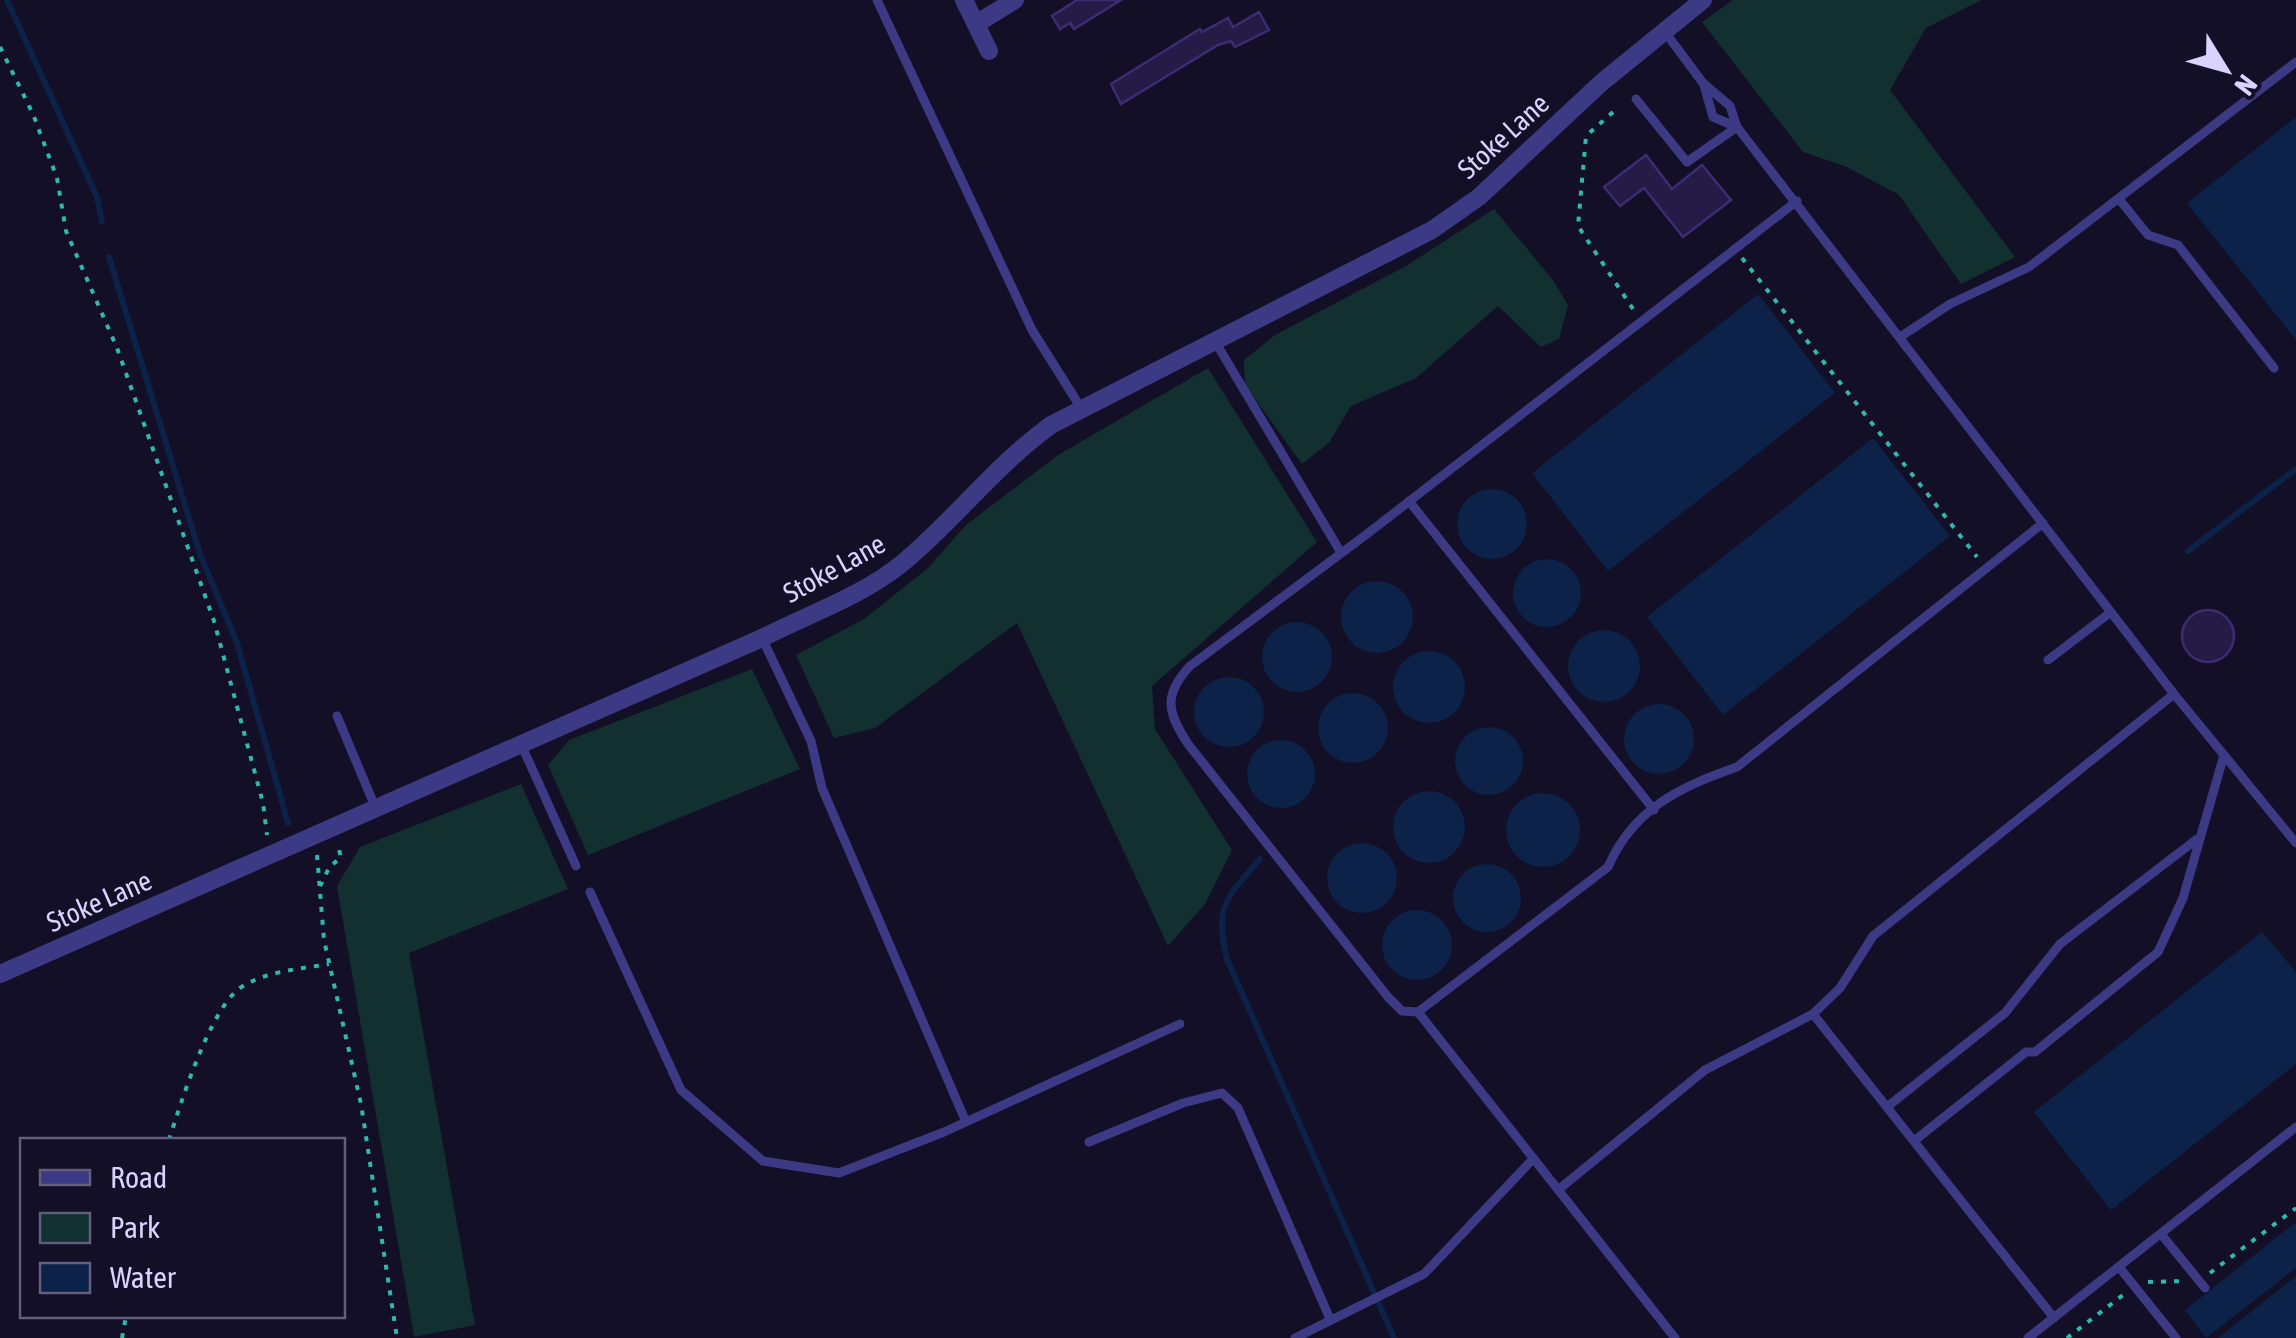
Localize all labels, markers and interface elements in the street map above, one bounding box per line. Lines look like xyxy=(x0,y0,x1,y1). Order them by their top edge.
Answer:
north arrow xyxy=(2176,20,2276,120)
text: N xyxy=(2228,69,2264,101)
street label: Stoke Lane xyxy=(1451,87,1555,185)
street label: Stoke Lane xyxy=(778,527,890,609)
street label: Stoke Lane xyxy=(42,864,156,938)
legend xyxy=(20,1138,345,1318)
text: Road xyxy=(110,1160,167,1194)
text: Park xyxy=(110,1210,160,1244)
text: Water xyxy=(110,1260,177,1294)

